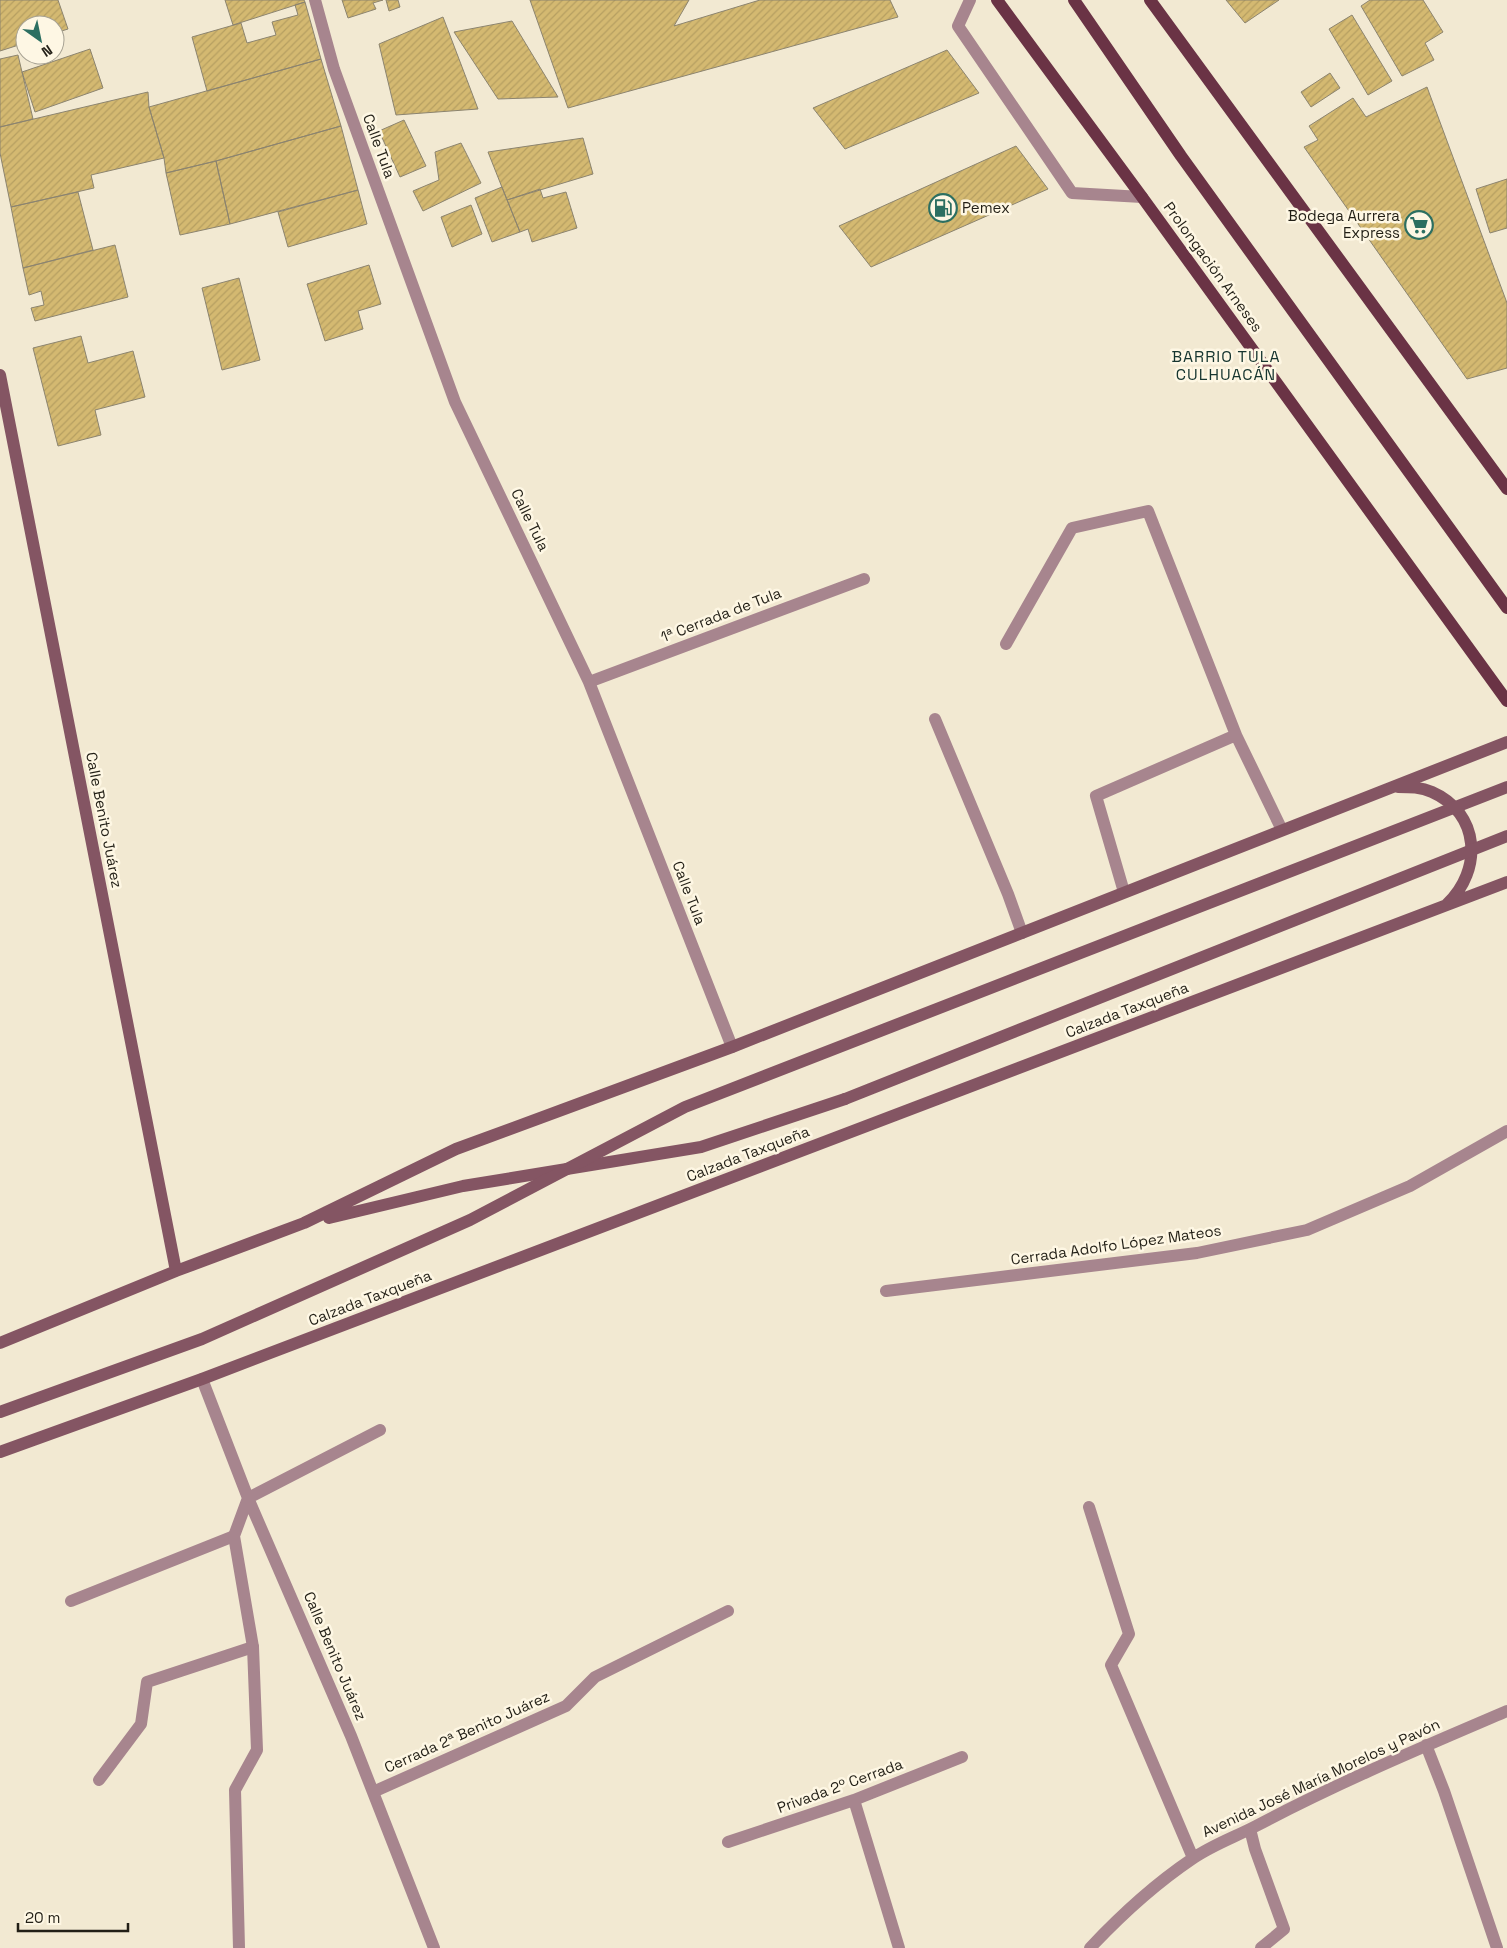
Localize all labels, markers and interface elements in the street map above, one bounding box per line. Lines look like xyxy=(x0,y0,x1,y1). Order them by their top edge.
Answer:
north arrow xyxy=(15,15,65,65)
text: N xyxy=(38,41,56,61)
street label: Calle Tula xyxy=(359,111,400,181)
fuel station icon: Pemex xyxy=(928,193,958,223)
place label: Pemex xyxy=(962,198,1010,217)
street label: Prolongación Arneses xyxy=(1160,198,1267,336)
place label: Bodega Aurrera Express xyxy=(1288,206,1400,242)
supermarket icon: Bodega Aurrera Express xyxy=(1404,210,1434,240)
district label: BARRIO TULA CULHUACÁN xyxy=(1172,346,1280,385)
street label: Calle Tula xyxy=(507,485,554,554)
street label: 1ª Cerrada de Tula xyxy=(658,583,784,646)
street label: Calle Benito Juárez xyxy=(82,750,127,889)
street label: Calle Tula xyxy=(669,858,710,928)
street label: Calzada Taxqueña xyxy=(1063,977,1191,1042)
street label: Calzada Taxqueña xyxy=(684,1121,812,1186)
street label: Cerrada Adolfo López Mateos xyxy=(1009,1220,1223,1269)
street label: Calzada Taxqueña xyxy=(306,1265,434,1330)
street label: Calle Benito Juárez xyxy=(300,1589,371,1723)
street label: Cerrada 2ª Benito Juárez xyxy=(381,1686,552,1777)
street label: Avenida José María Morelos y Pavón xyxy=(1199,1714,1443,1841)
street label: Privada 2º Cerrada xyxy=(774,1754,906,1817)
scale bar xyxy=(18,1900,128,1932)
text: 20 m xyxy=(25,1908,60,1927)

